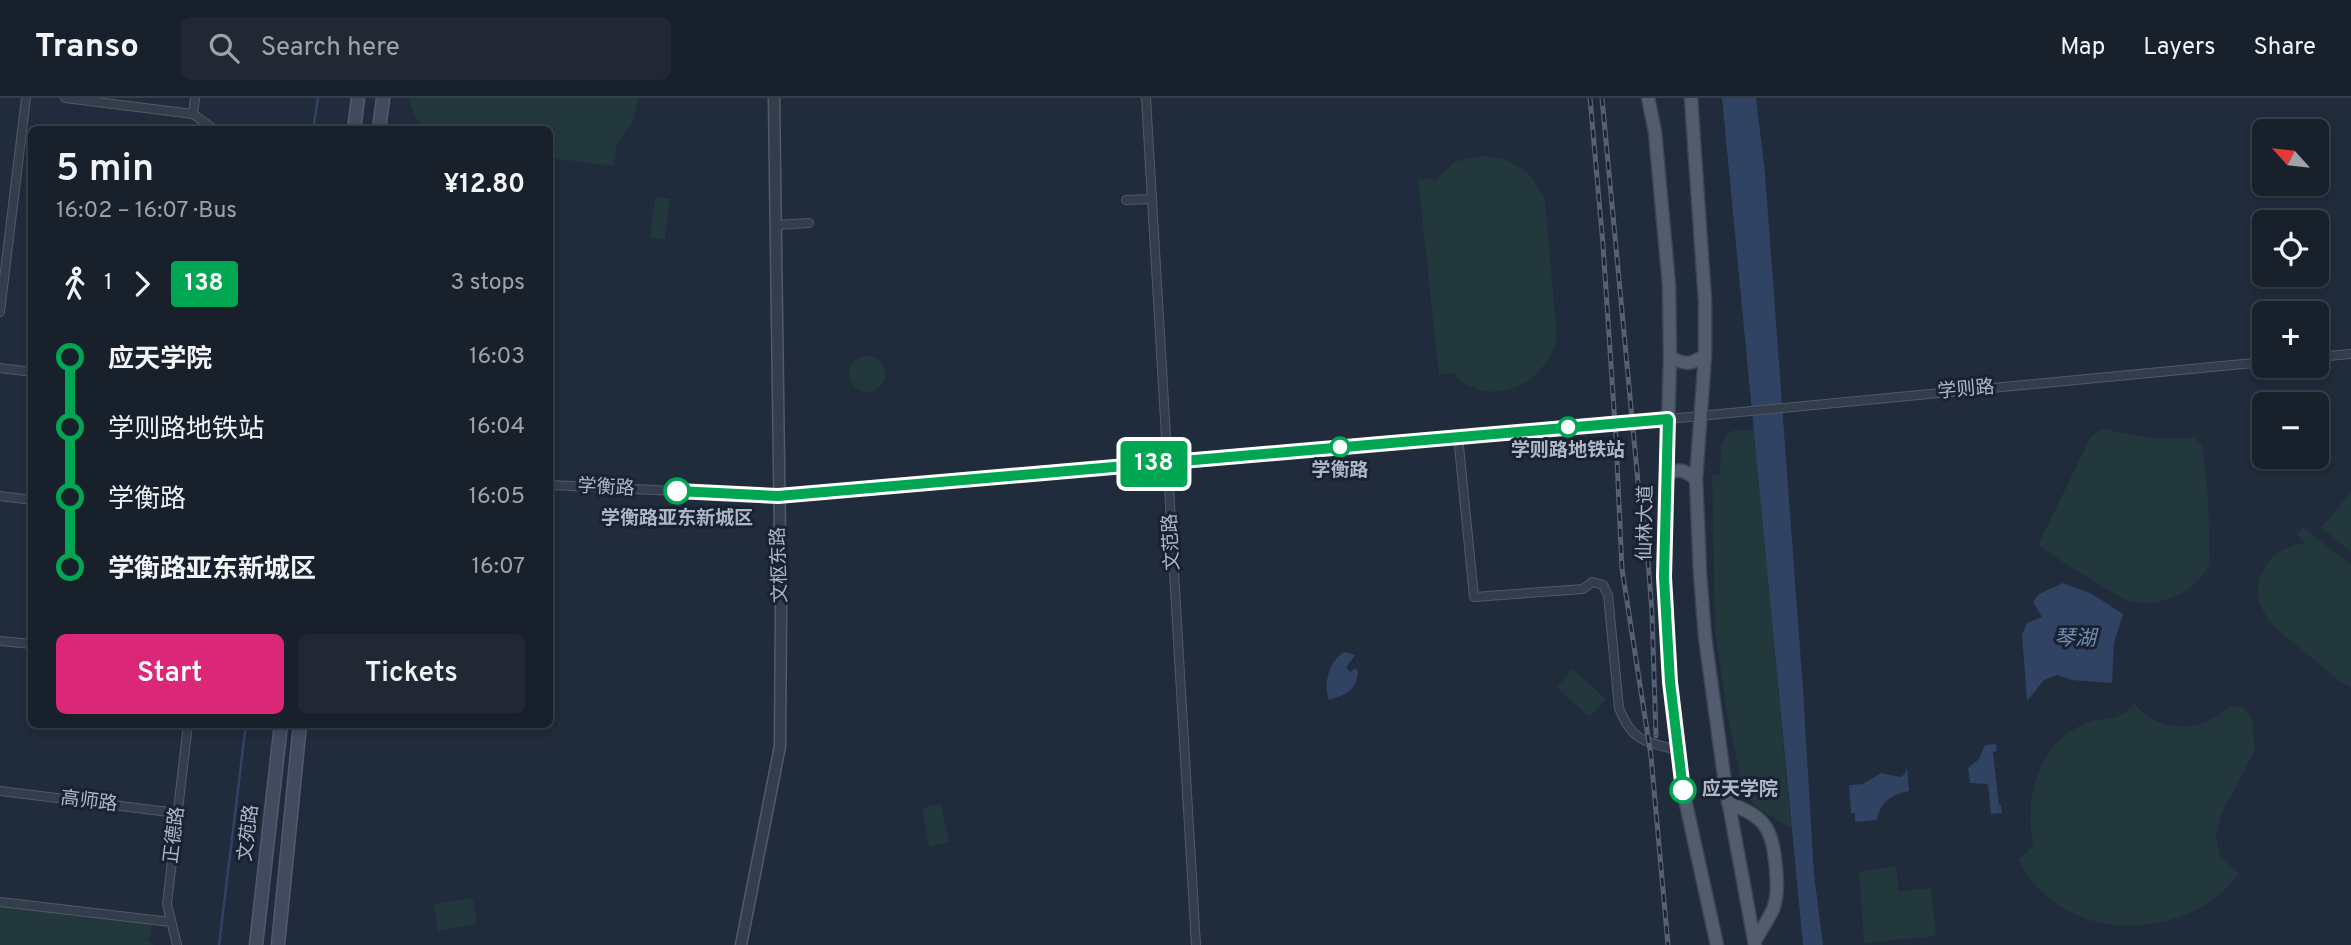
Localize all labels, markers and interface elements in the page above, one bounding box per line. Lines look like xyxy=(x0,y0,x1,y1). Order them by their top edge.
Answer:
search box xyxy=(181,17,671,80)
text: Transo xyxy=(35,27,139,69)
icon: search xyxy=(205,29,243,67)
text: Search here xyxy=(261,32,400,65)
text: Map xyxy=(2060,33,2105,63)
text: Layers xyxy=(2143,33,2215,63)
text: Share xyxy=(2253,33,2316,63)
north arrow xyxy=(2252,119,2329,196)
map controls xyxy=(2252,119,2329,469)
text: 5 min xyxy=(56,146,154,195)
text: ¥12.80 xyxy=(444,169,525,202)
text: 16:02 – 16:07 · Bus xyxy=(56,197,237,226)
button: locate xyxy=(2252,210,2329,287)
icon: walk xyxy=(56,265,94,303)
icon: forward xyxy=(123,265,161,303)
text: 1 xyxy=(104,269,113,298)
text: 138 xyxy=(185,269,224,299)
text: 3 stops xyxy=(450,269,525,298)
button: + xyxy=(2252,301,2329,378)
text: 16:03 xyxy=(469,343,525,372)
text: 应天学院 xyxy=(108,344,212,377)
street label: 学则路 xyxy=(1937,376,1995,404)
button: − xyxy=(2252,392,2329,469)
text: 16:04 xyxy=(468,413,525,442)
text: 学则路地铁站 xyxy=(108,414,264,447)
marker: 学则路地铁站 xyxy=(1558,417,1578,437)
marker: 学衡路 xyxy=(1330,437,1350,457)
place label: 学则路地铁站 xyxy=(1511,439,1625,463)
line badge: 138 xyxy=(1114,441,1194,487)
text: 138 xyxy=(1134,449,1174,479)
place label: 学衡路 xyxy=(1311,459,1369,483)
street label: 学衡路 xyxy=(577,475,635,501)
marker: 学衡路·亚东新城区 xyxy=(664,478,690,504)
text: 16:05 xyxy=(468,483,525,512)
text: 学衡路 xyxy=(108,484,186,517)
street label: 仙林大道 xyxy=(1633,485,1659,561)
place label: 学衡路·亚东新城区 xyxy=(601,507,753,531)
street label: 文范路 xyxy=(1159,513,1185,571)
street label: 文枢东路 xyxy=(767,527,793,603)
text: 16:07 xyxy=(471,553,525,582)
text: 学衡路·亚东新城区 xyxy=(108,554,316,587)
water label: 琴湖 xyxy=(2054,626,2099,653)
button: Start xyxy=(56,634,284,714)
button: Tickets xyxy=(298,634,525,714)
marker: 应天学院 xyxy=(1670,777,1696,803)
place label: 应天学院 xyxy=(1702,778,1778,802)
street label: 高师路 xyxy=(59,787,119,817)
street label: 文苑路 xyxy=(234,803,264,863)
street label: 正德路 xyxy=(160,805,190,865)

